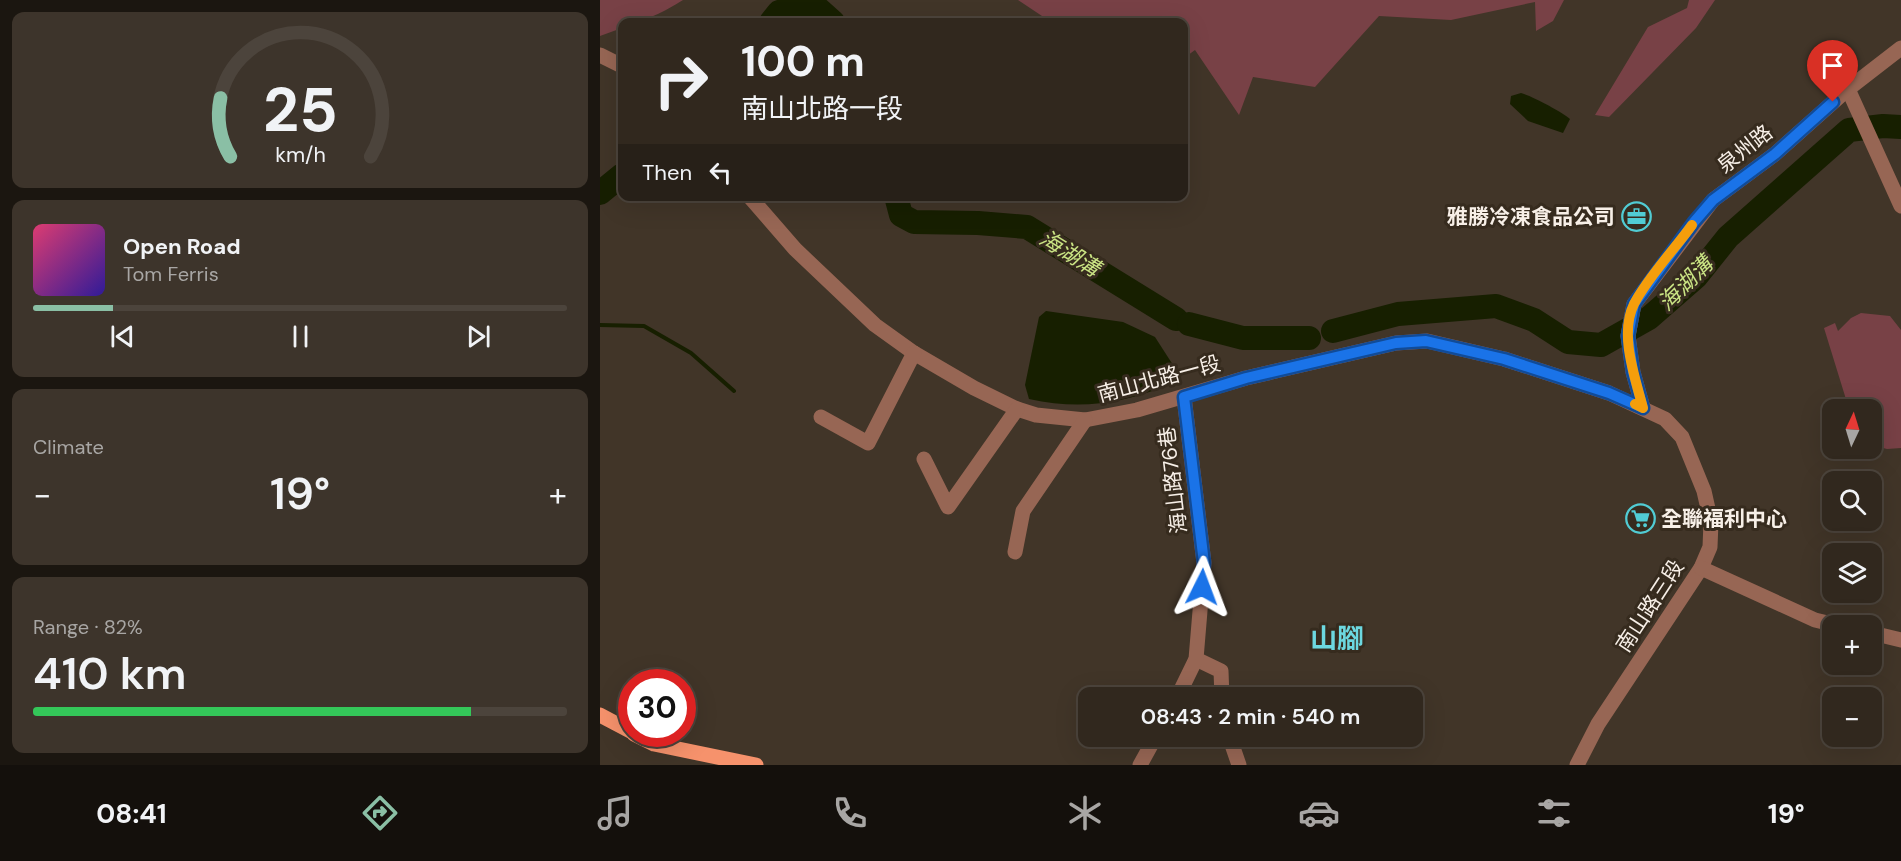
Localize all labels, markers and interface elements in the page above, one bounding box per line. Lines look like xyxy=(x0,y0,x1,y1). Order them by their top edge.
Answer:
text: 100 m xyxy=(741,34,865,89)
pin xyxy=(1807,40,1858,102)
icon: right xyxy=(642,42,720,120)
icon: arrive xyxy=(1816,49,1849,82)
text: 25 xyxy=(263,69,337,150)
text: 南山北路一段 xyxy=(741,91,903,126)
street label: 泉州路 xyxy=(1712,119,1778,179)
text: km/h xyxy=(275,142,325,170)
icon: left xyxy=(704,156,737,189)
text: Then xyxy=(642,158,692,187)
office icon: 雅勝冷凍食品公司 xyxy=(1620,201,1652,233)
place label: 雅勝冷凍食品公司 xyxy=(1447,203,1615,231)
water label: 海湖溝 xyxy=(1034,224,1108,285)
text: Open Road xyxy=(123,232,241,261)
water label: 海湖溝 xyxy=(1652,248,1721,317)
text: Tom Ferris xyxy=(123,261,219,287)
icon: previous xyxy=(106,320,139,353)
icon: pause xyxy=(284,320,317,353)
icon: next xyxy=(462,320,495,353)
street label: 南山北路一段 xyxy=(1095,349,1223,409)
north arrow xyxy=(1822,399,1882,459)
map controls xyxy=(1822,399,1882,747)
street label: 海山路76巷 xyxy=(1153,425,1193,535)
text: Climate xyxy=(33,434,104,460)
text: 19° xyxy=(270,464,330,523)
button: search xyxy=(1822,471,1882,531)
text: − xyxy=(33,473,51,516)
text: + xyxy=(549,473,567,516)
supermarket icon: 全聯福利中心 xyxy=(1624,503,1656,535)
place label: 全聯福利中心 xyxy=(1661,505,1787,533)
button: layers xyxy=(1822,543,1882,603)
street label: 南山路三段 xyxy=(1610,554,1690,658)
position arrow xyxy=(1170,555,1234,619)
text: Range · 82% xyxy=(33,614,143,640)
button: + xyxy=(1822,615,1882,675)
district label: 山腳 xyxy=(1310,621,1364,656)
text: 410 km xyxy=(33,644,186,703)
speed limit sign: 30 xyxy=(618,669,696,747)
button: − xyxy=(1822,687,1882,747)
text: 08:43 · 2 min · 540 m xyxy=(1141,702,1360,731)
icon: directions xyxy=(359,792,401,834)
icon: music xyxy=(594,792,636,834)
icon: phone xyxy=(829,792,871,834)
icon: climate xyxy=(1064,792,1106,834)
icon: car xyxy=(1298,792,1340,834)
icon: filters xyxy=(1533,792,1575,834)
text: 08:41 xyxy=(96,796,167,831)
text: 19° xyxy=(1768,796,1805,831)

